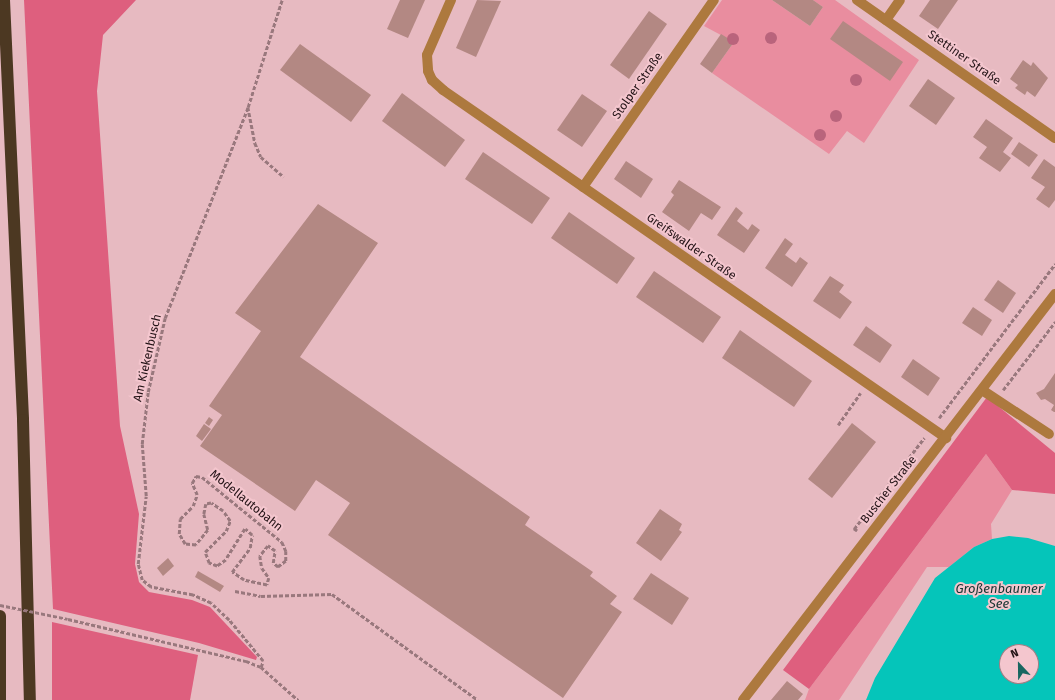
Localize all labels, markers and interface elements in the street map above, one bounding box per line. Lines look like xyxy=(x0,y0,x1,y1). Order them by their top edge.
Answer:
street label: Stettiner Straße xyxy=(925,27,1003,89)
street label: Stolper Straße xyxy=(610,50,666,122)
street label: Greifswalder Straße xyxy=(643,211,739,283)
street label: Am Kiekenbusch xyxy=(131,313,165,403)
street label: Buscher Straße xyxy=(858,453,920,527)
street label: Modellautobahn xyxy=(207,467,285,535)
water label: Großenbaumer See xyxy=(955,582,1043,613)
north arrow xyxy=(999,644,1039,684)
text: N xyxy=(1009,646,1021,661)

